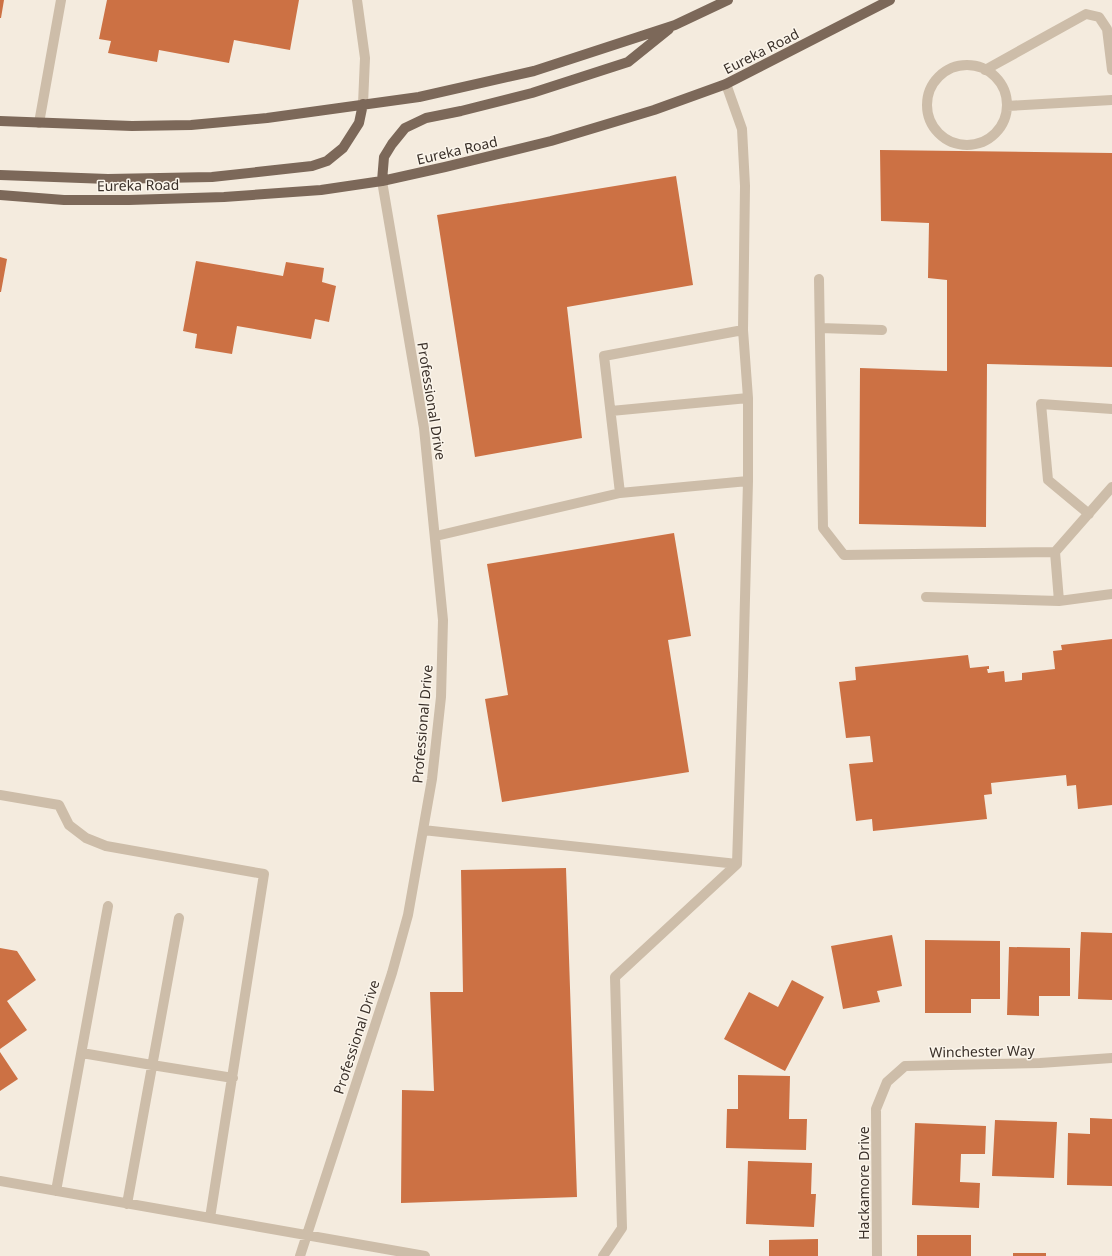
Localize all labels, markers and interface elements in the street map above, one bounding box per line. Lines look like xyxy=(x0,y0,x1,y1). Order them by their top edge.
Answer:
street label: Eureka Road xyxy=(720,24,802,78)
street label: Eureka Road xyxy=(415,131,499,169)
street label: Eureka Road xyxy=(97,175,179,195)
street label: Professional Drive xyxy=(413,341,451,461)
street label: Professional Drive xyxy=(407,664,437,784)
street label: Professional Drive xyxy=(329,977,383,1097)
street label: Winchester Way xyxy=(929,1041,1036,1061)
street label: Hackamore Drive xyxy=(854,1126,873,1240)

